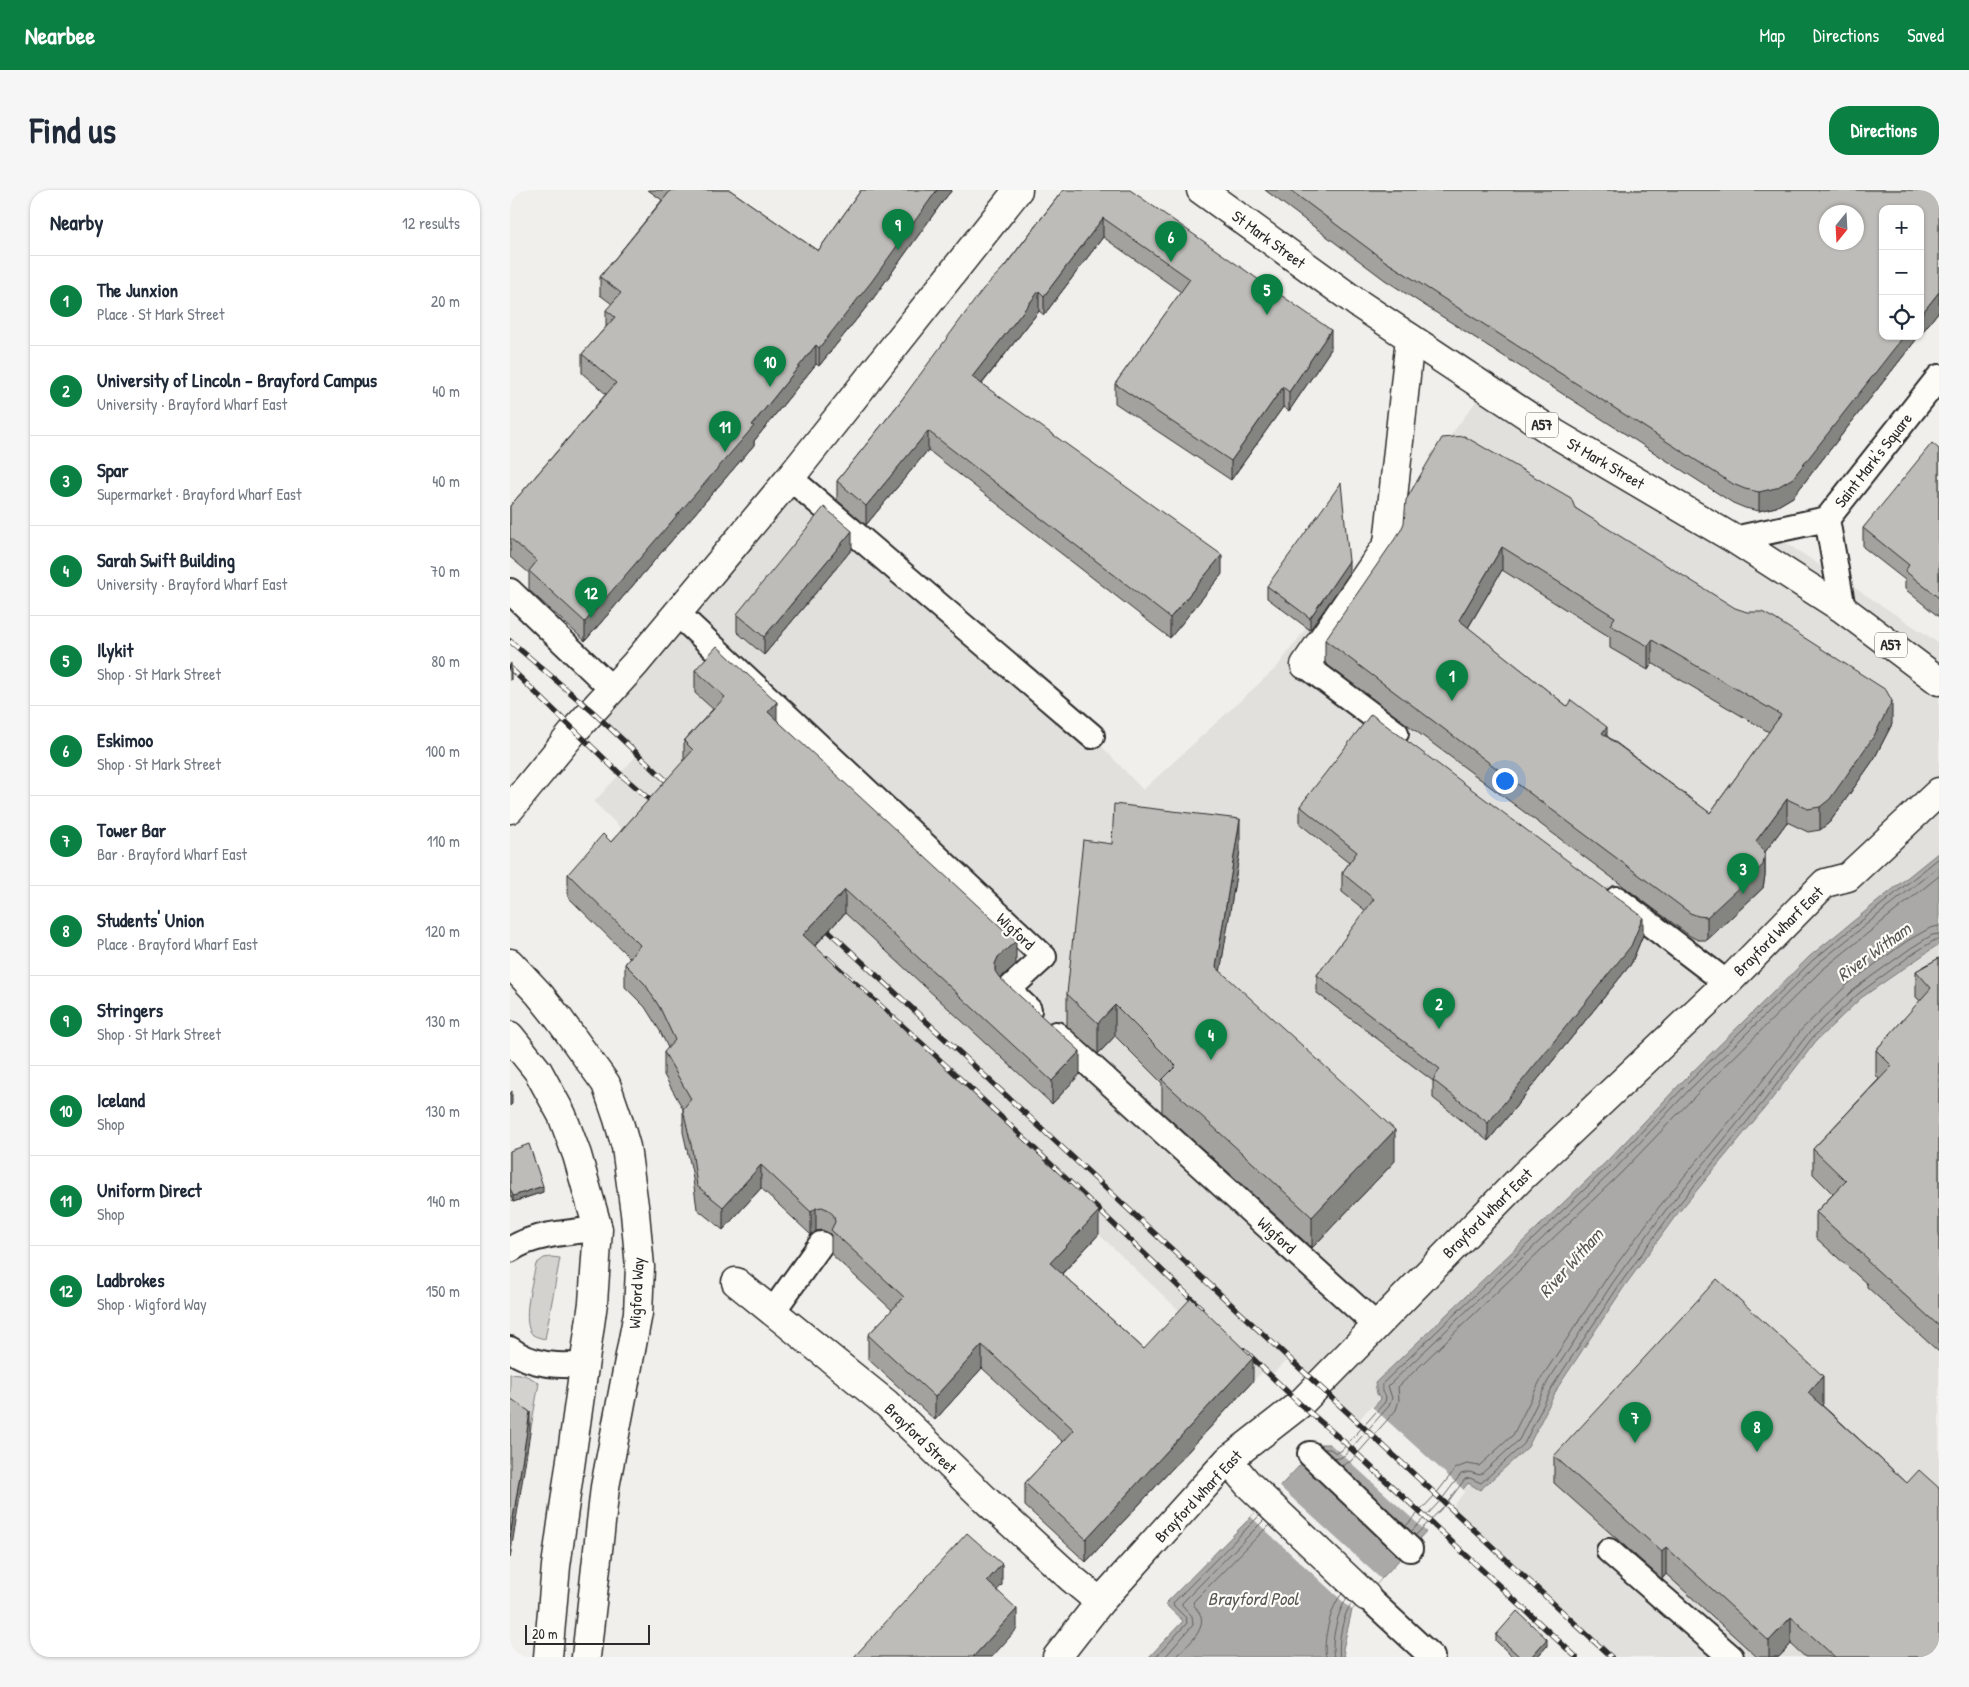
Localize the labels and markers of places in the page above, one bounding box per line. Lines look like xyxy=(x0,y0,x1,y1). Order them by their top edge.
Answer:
pin: 9 xyxy=(882,209,914,250)
pin: 6 xyxy=(1155,221,1187,262)
pin: 5 xyxy=(1251,274,1283,315)
pin: 10 xyxy=(754,346,786,387)
pin: 11 xyxy=(709,411,741,452)
pin: 12 xyxy=(575,577,607,618)
pin: 1 xyxy=(1436,660,1468,701)
pin: 3 xyxy=(1727,853,1759,894)
pin: 2 xyxy=(1423,988,1455,1029)
pin: 4 xyxy=(1195,1019,1227,1060)
pin: 7 xyxy=(1619,1402,1651,1443)
pin: 8 xyxy=(1741,1411,1773,1452)

